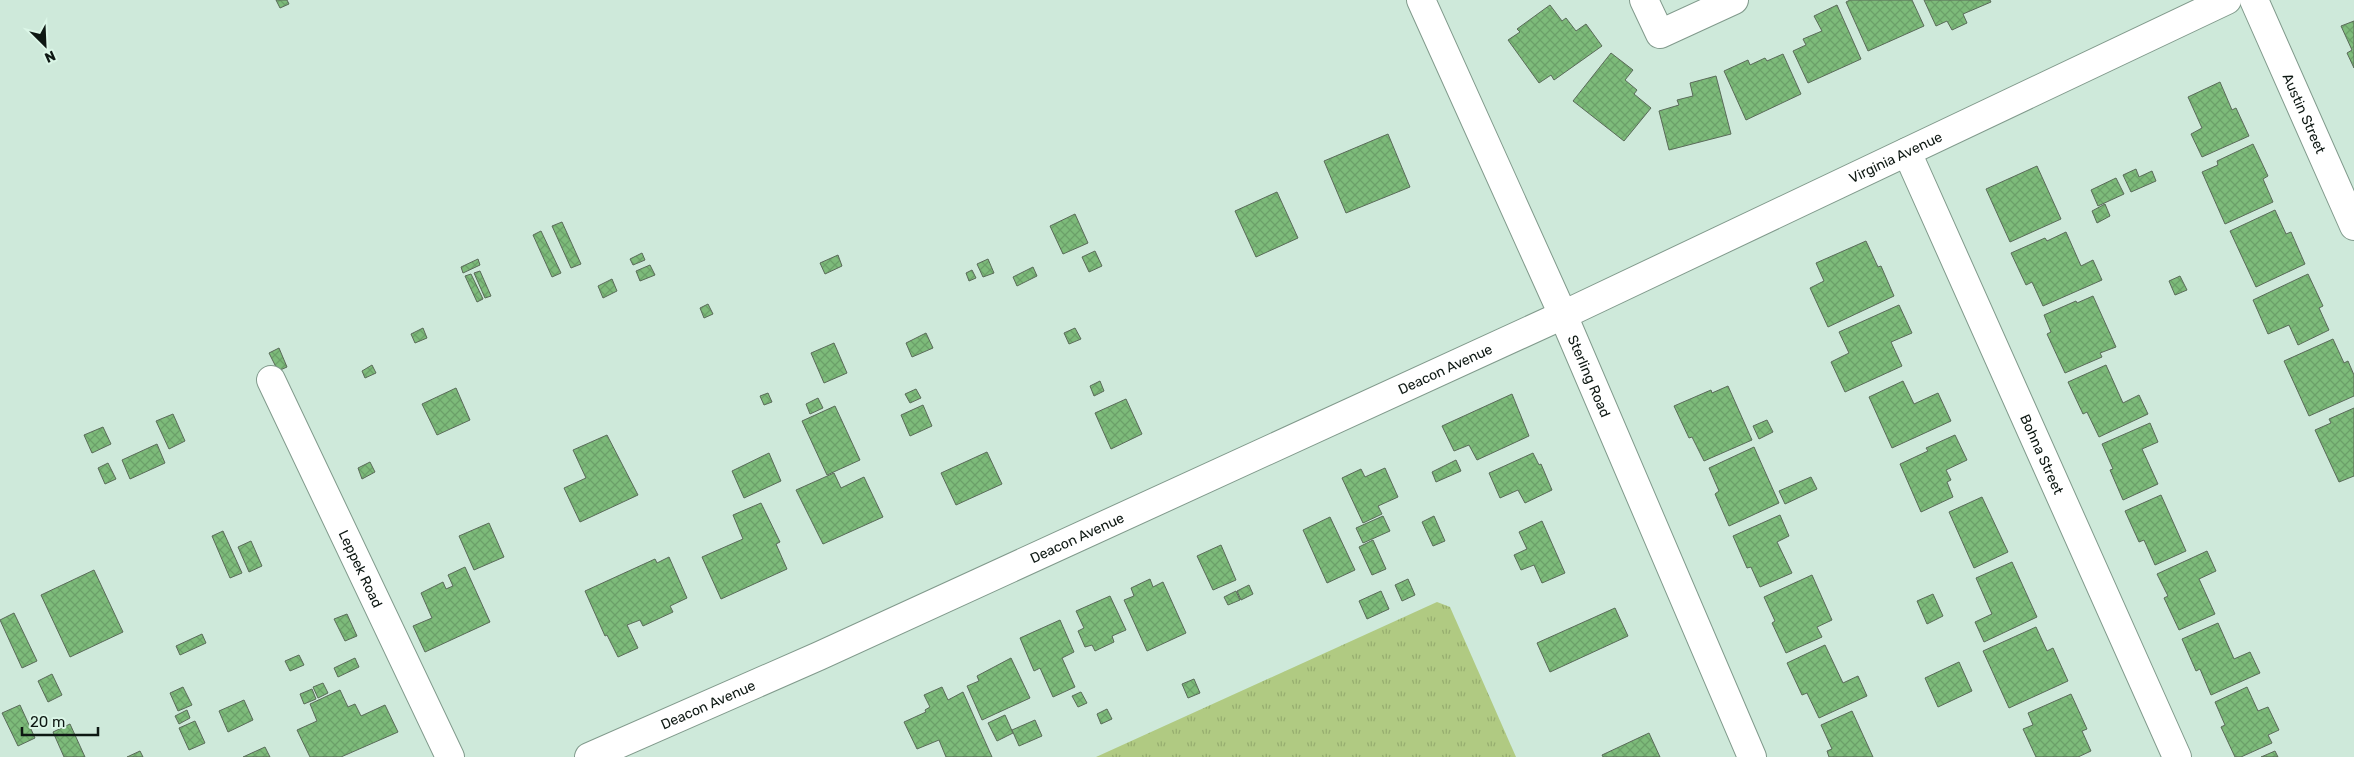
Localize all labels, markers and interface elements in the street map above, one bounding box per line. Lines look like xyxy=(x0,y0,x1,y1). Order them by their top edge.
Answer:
north arrow xyxy=(20,20,70,70)
text: N xyxy=(42,47,58,66)
street label: Austin Street xyxy=(2279,71,2330,157)
street label: Virginia Avenue xyxy=(1846,128,1945,187)
street label: Sterling Road xyxy=(1564,332,1614,420)
street label: Deacon Avenue xyxy=(1395,340,1495,398)
street label: Bohna Street xyxy=(2017,411,2067,498)
street label: Deacon Avenue xyxy=(1027,509,1127,567)
street label: Leppek Road xyxy=(335,527,386,610)
street label: Deacon Avenue xyxy=(658,676,758,733)
scale bar xyxy=(22,704,99,736)
text: 20 m xyxy=(30,713,65,731)

